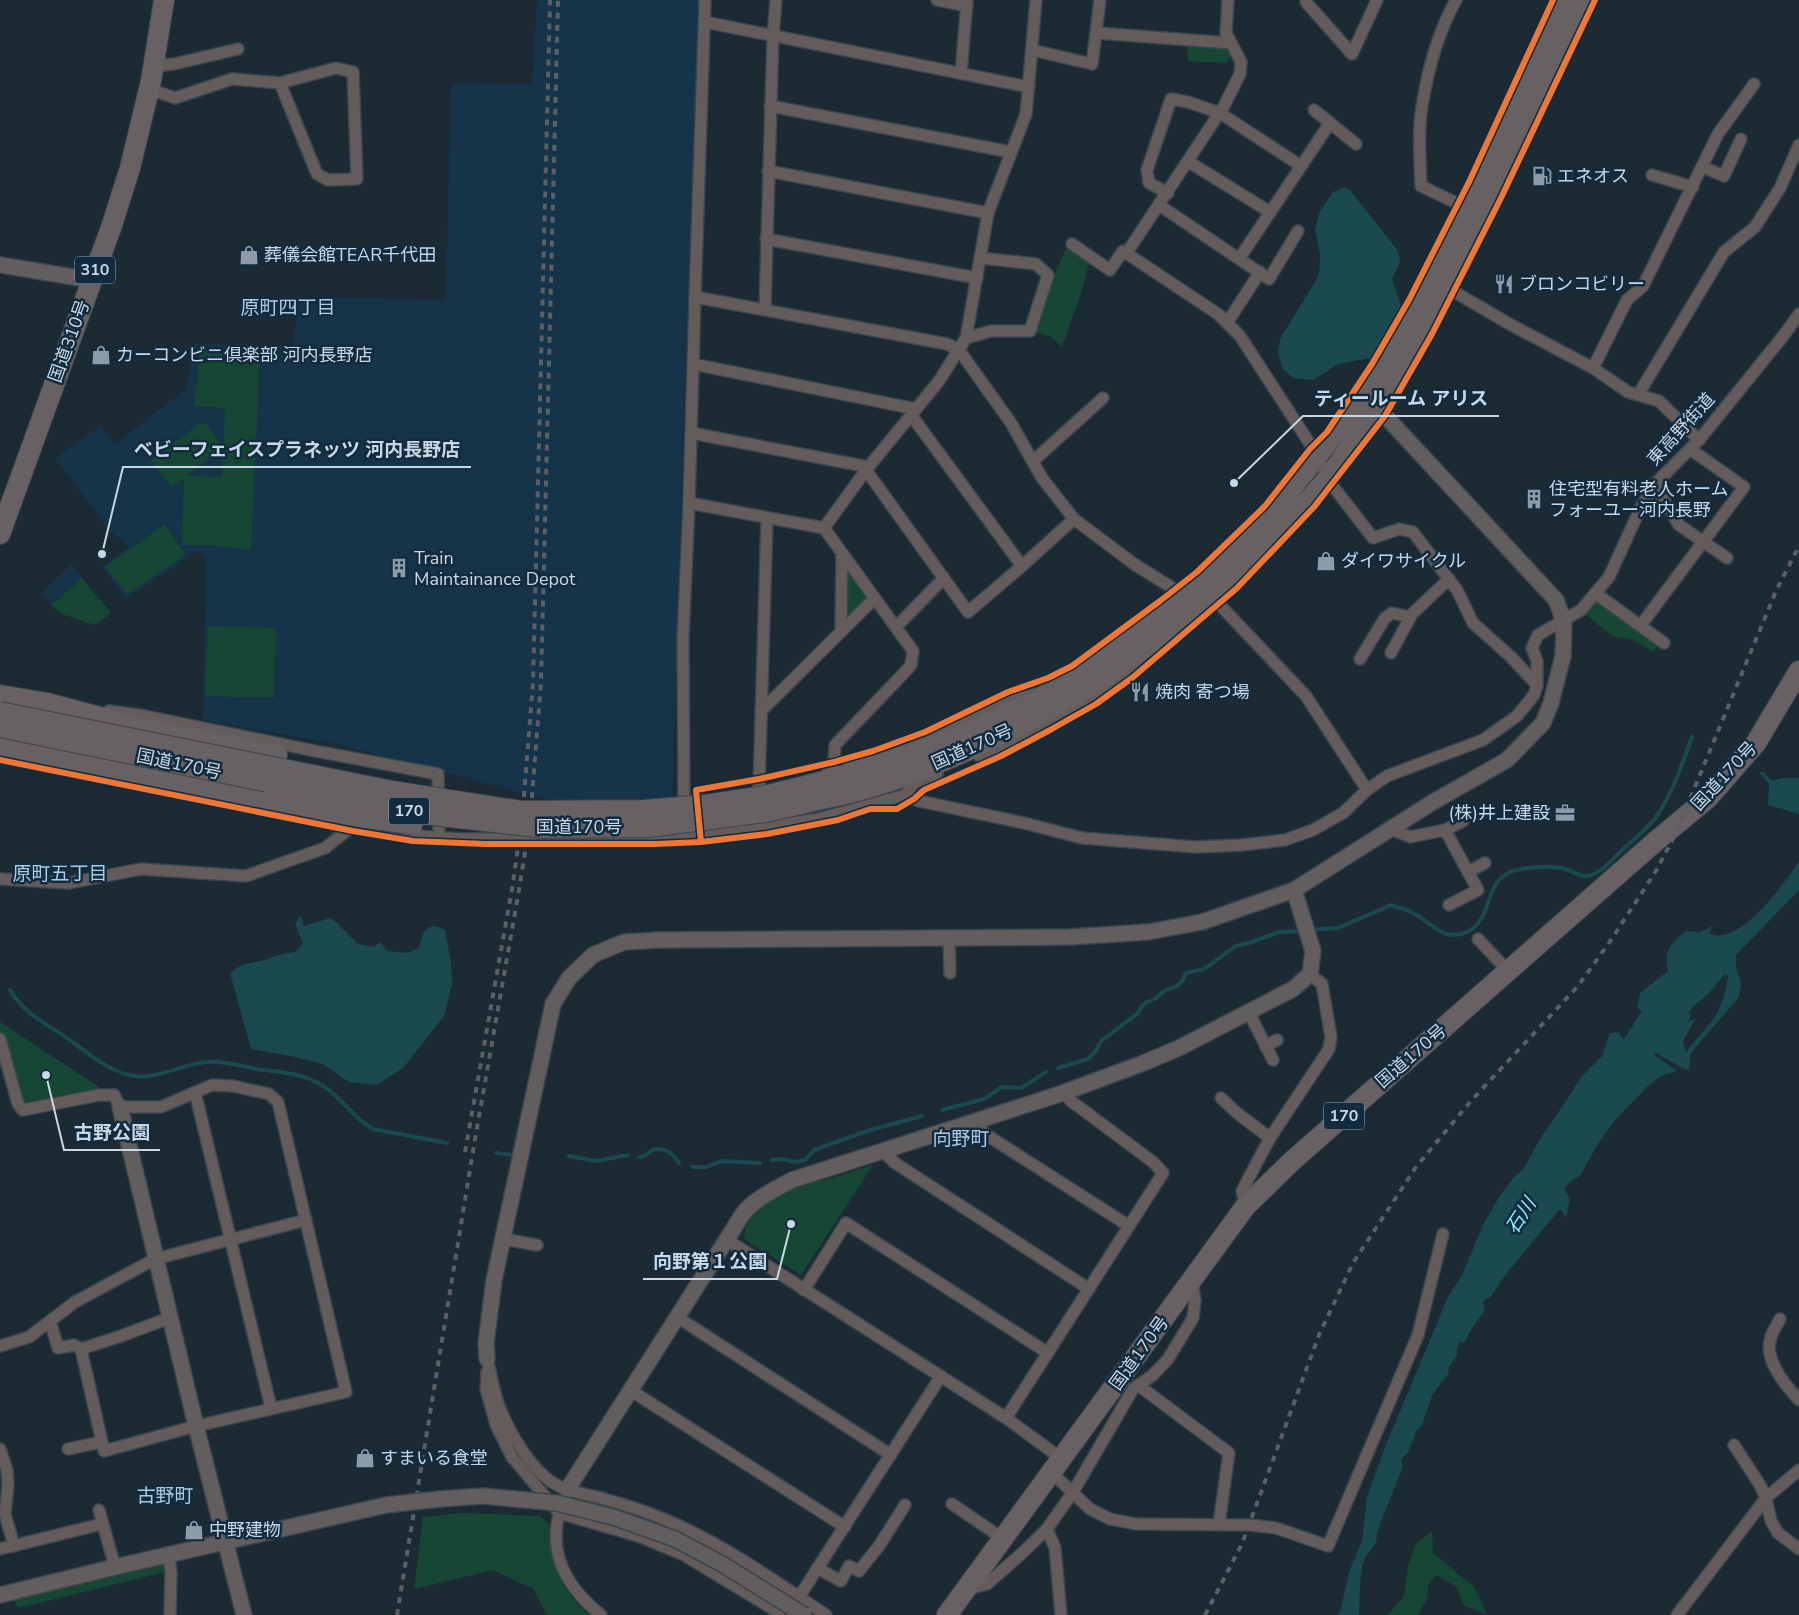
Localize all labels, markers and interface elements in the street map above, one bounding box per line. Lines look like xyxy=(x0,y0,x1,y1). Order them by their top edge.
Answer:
place label: エネオス xyxy=(1557,164,1629,188)
fuel station icon: エネオス xyxy=(1531,165,1553,187)
place label: 葬儀会館TEAR千代田 xyxy=(264,243,436,267)
shop icon: 葬儀会館TEAR千代田 xyxy=(238,244,260,266)
road number: 310 xyxy=(75,256,115,284)
place label: ブロンコビリー xyxy=(1519,272,1645,296)
restaurant icon: ブロンコビリー xyxy=(1493,273,1515,295)
district label: 原町四丁目 xyxy=(240,295,336,321)
street label: 国道310号 xyxy=(43,296,95,386)
place label: カーコンビニ倶楽部 河内長野店 xyxy=(116,343,373,367)
shop icon: カーコンビニ倶楽部 河内長野店 xyxy=(90,344,112,366)
callout: ティールーム アリス xyxy=(1303,382,1499,416)
text: ティールーム アリス xyxy=(1314,386,1488,412)
street label: 東高野街道 xyxy=(1642,388,1720,470)
callout: ベビーフェイスプラネッツ 河内長野店 xyxy=(123,433,471,467)
text: ベビーフェイスプラネッツ 河内長野店 xyxy=(134,437,460,463)
place label: 住宅型有料老人ホーム フォーユー河内長野 xyxy=(1549,477,1728,522)
building icon: 住宅型有料老人ホーム フォーユー河内長野 xyxy=(1523,488,1545,510)
place label: Train Maintainance Depot xyxy=(414,546,576,591)
place label: ダイワサイクル xyxy=(1341,549,1466,573)
shop icon: ダイワサイクル xyxy=(1315,550,1337,572)
building icon: Train Maintainance Depot xyxy=(388,557,410,579)
place label: 焼肉 寄つ場 xyxy=(1155,680,1250,704)
restaurant icon: 焼肉 寄つ場 xyxy=(1129,681,1151,703)
street label: 国道170号 xyxy=(928,718,1016,776)
street label: 国道170号 xyxy=(1686,736,1762,816)
street label: 国道170号 xyxy=(134,743,224,785)
road number: 170 xyxy=(389,798,429,824)
place label: (株)井上建設 xyxy=(1449,801,1550,825)
office icon: (株)井上建設 xyxy=(1554,802,1576,824)
street label: 国道170号 xyxy=(536,815,622,839)
district label: 原町五丁目 xyxy=(12,861,108,887)
street label: 国道170号 xyxy=(1371,1019,1451,1093)
road number: 170 xyxy=(1324,1102,1364,1130)
callout: 古野公園 xyxy=(64,1116,160,1150)
text: 古野公園 xyxy=(74,1120,150,1146)
district label: 向野町 xyxy=(932,1126,990,1152)
water label: 石川 xyxy=(1500,1191,1543,1239)
callout: 向野第１公園 xyxy=(643,1245,777,1279)
text: 向野第１公園 xyxy=(653,1249,767,1275)
street label: 国道170号 xyxy=(1104,1311,1174,1395)
place label: すまいる食堂 xyxy=(380,1446,488,1470)
shop icon: すまいる食堂 xyxy=(354,1447,376,1469)
district label: 古野町 xyxy=(136,1483,194,1509)
place label: 中野建物 xyxy=(209,1518,281,1542)
shop icon: 中野建物 xyxy=(183,1519,205,1541)

